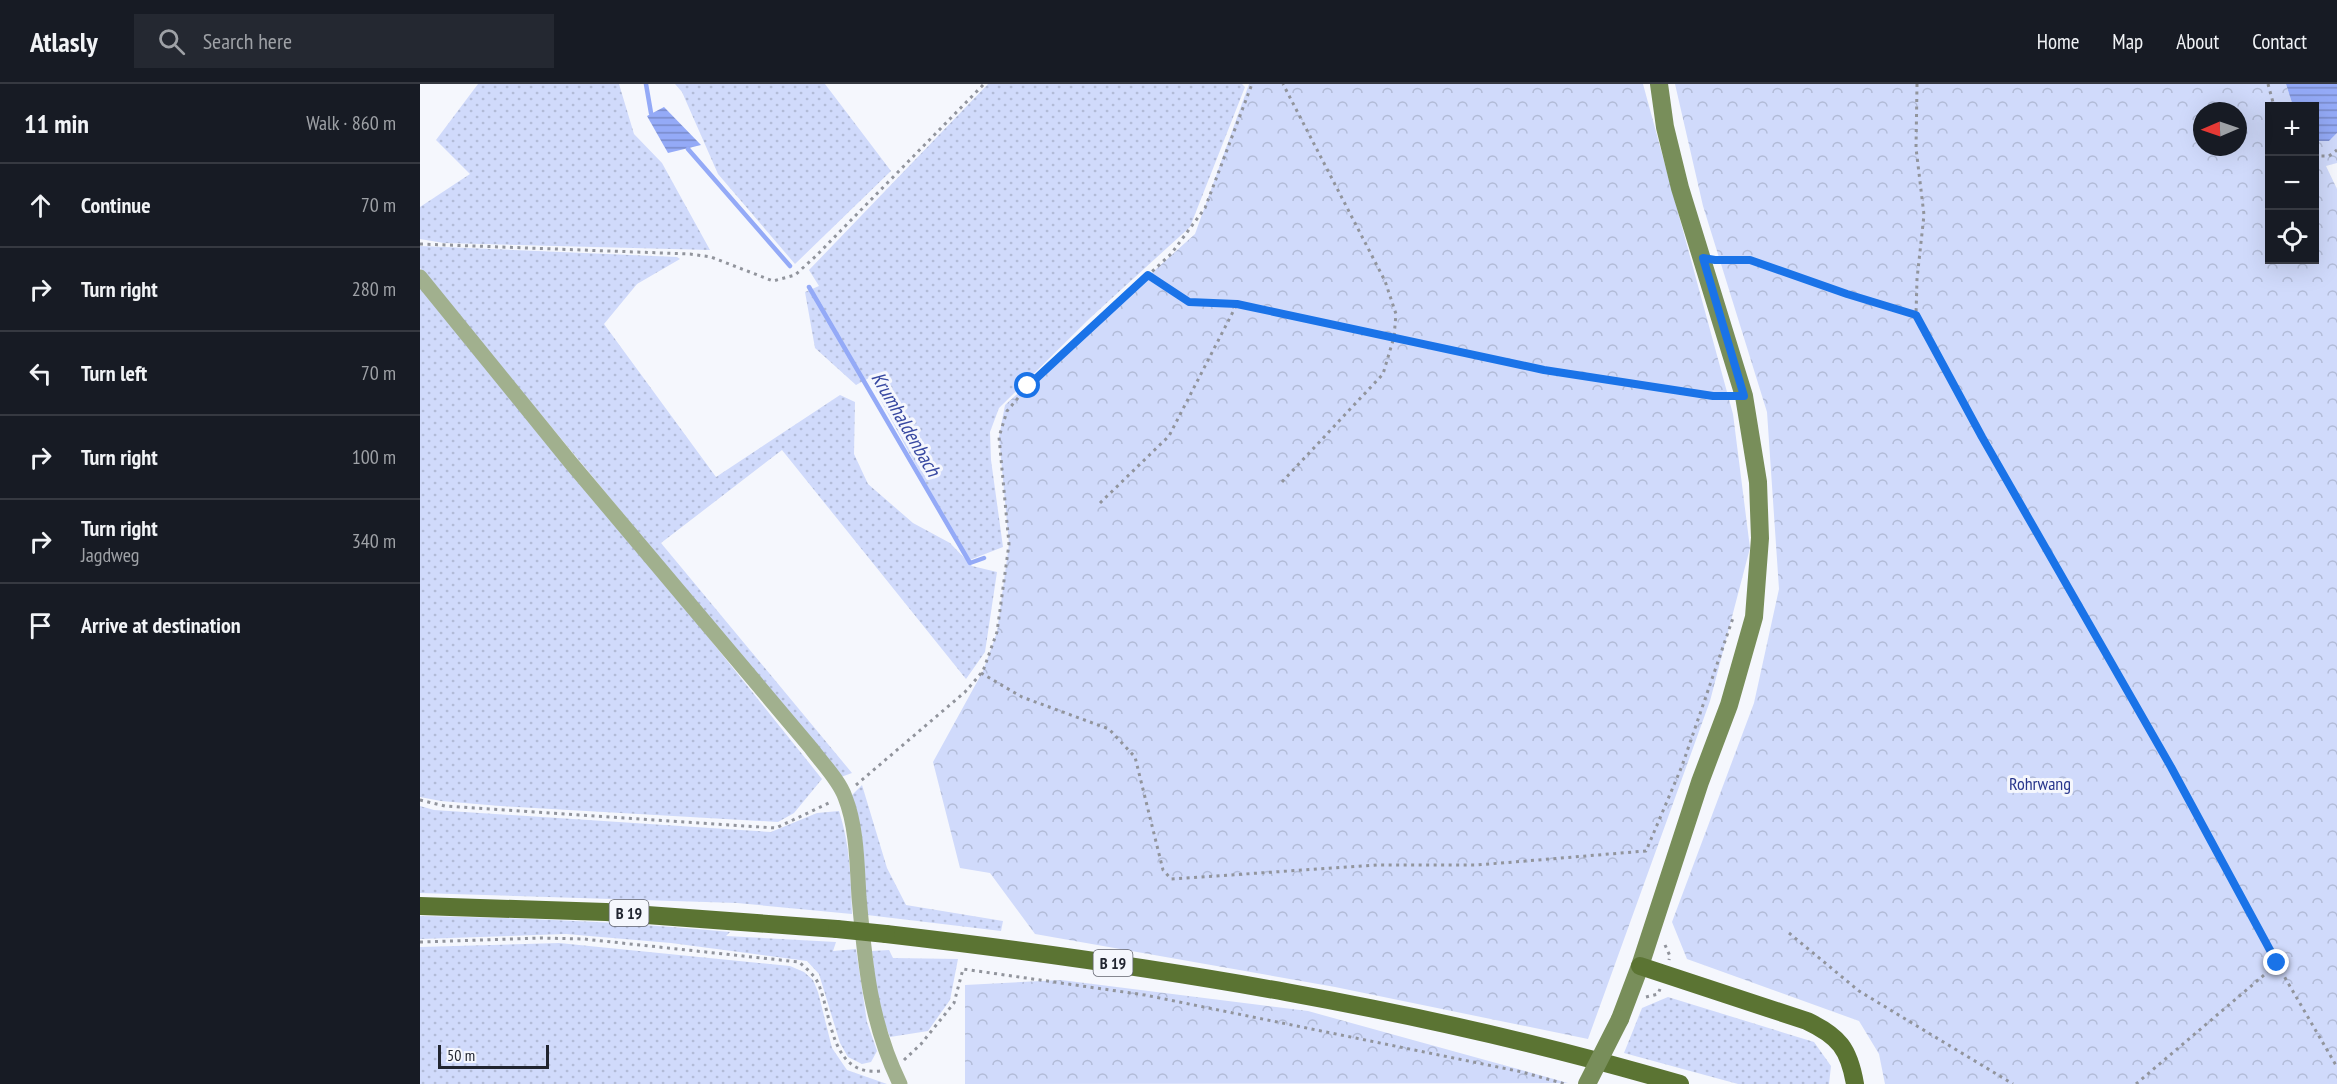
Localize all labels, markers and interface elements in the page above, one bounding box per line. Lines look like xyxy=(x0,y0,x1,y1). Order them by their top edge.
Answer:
search box xyxy=(134,14,554,68)
text: Atlasly xyxy=(30,23,98,60)
icon: search xyxy=(155,25,188,58)
text: Search here xyxy=(203,27,292,55)
text: Home xyxy=(2037,28,2079,55)
text: Map xyxy=(2112,28,2143,55)
text: About xyxy=(2176,28,2219,55)
text: Contact xyxy=(2252,28,2307,55)
north arrow xyxy=(2193,102,2247,156)
map controls xyxy=(2265,102,2319,264)
button: + xyxy=(2265,102,2319,156)
text: 11 min xyxy=(24,107,89,140)
text: Walk · 860 m xyxy=(306,110,396,136)
button: − xyxy=(2265,156,2319,210)
icon: ahead xyxy=(24,189,57,222)
text: Continue xyxy=(81,191,151,219)
text: 70 m xyxy=(361,192,396,218)
button: locate xyxy=(2265,210,2319,264)
icon: right xyxy=(24,273,57,306)
text: Turn right xyxy=(81,275,158,303)
text: 280 m xyxy=(352,276,396,302)
icon: left xyxy=(24,357,57,390)
text: Turn left xyxy=(81,359,147,387)
text: 70 m xyxy=(361,360,396,386)
water label: Krumhaldenbach xyxy=(866,367,947,482)
route start xyxy=(1014,372,1040,398)
icon: right xyxy=(24,441,57,474)
text: Turn right xyxy=(81,443,158,471)
text: 100 m xyxy=(352,444,396,470)
text: Turn right xyxy=(81,514,158,542)
icon: right xyxy=(24,525,57,558)
text: 340 m xyxy=(352,528,396,554)
text: Jagdweg xyxy=(81,542,139,568)
icon: arrive xyxy=(24,609,57,642)
text: Arrive at destination xyxy=(81,611,241,639)
park label: Rohrwang xyxy=(2009,772,2071,795)
road number: B 19 xyxy=(610,900,648,926)
route end xyxy=(2263,949,2289,975)
road number: B 19 xyxy=(1094,950,1132,976)
scale bar xyxy=(438,1042,549,1070)
text: 50 m xyxy=(447,1045,475,1065)

